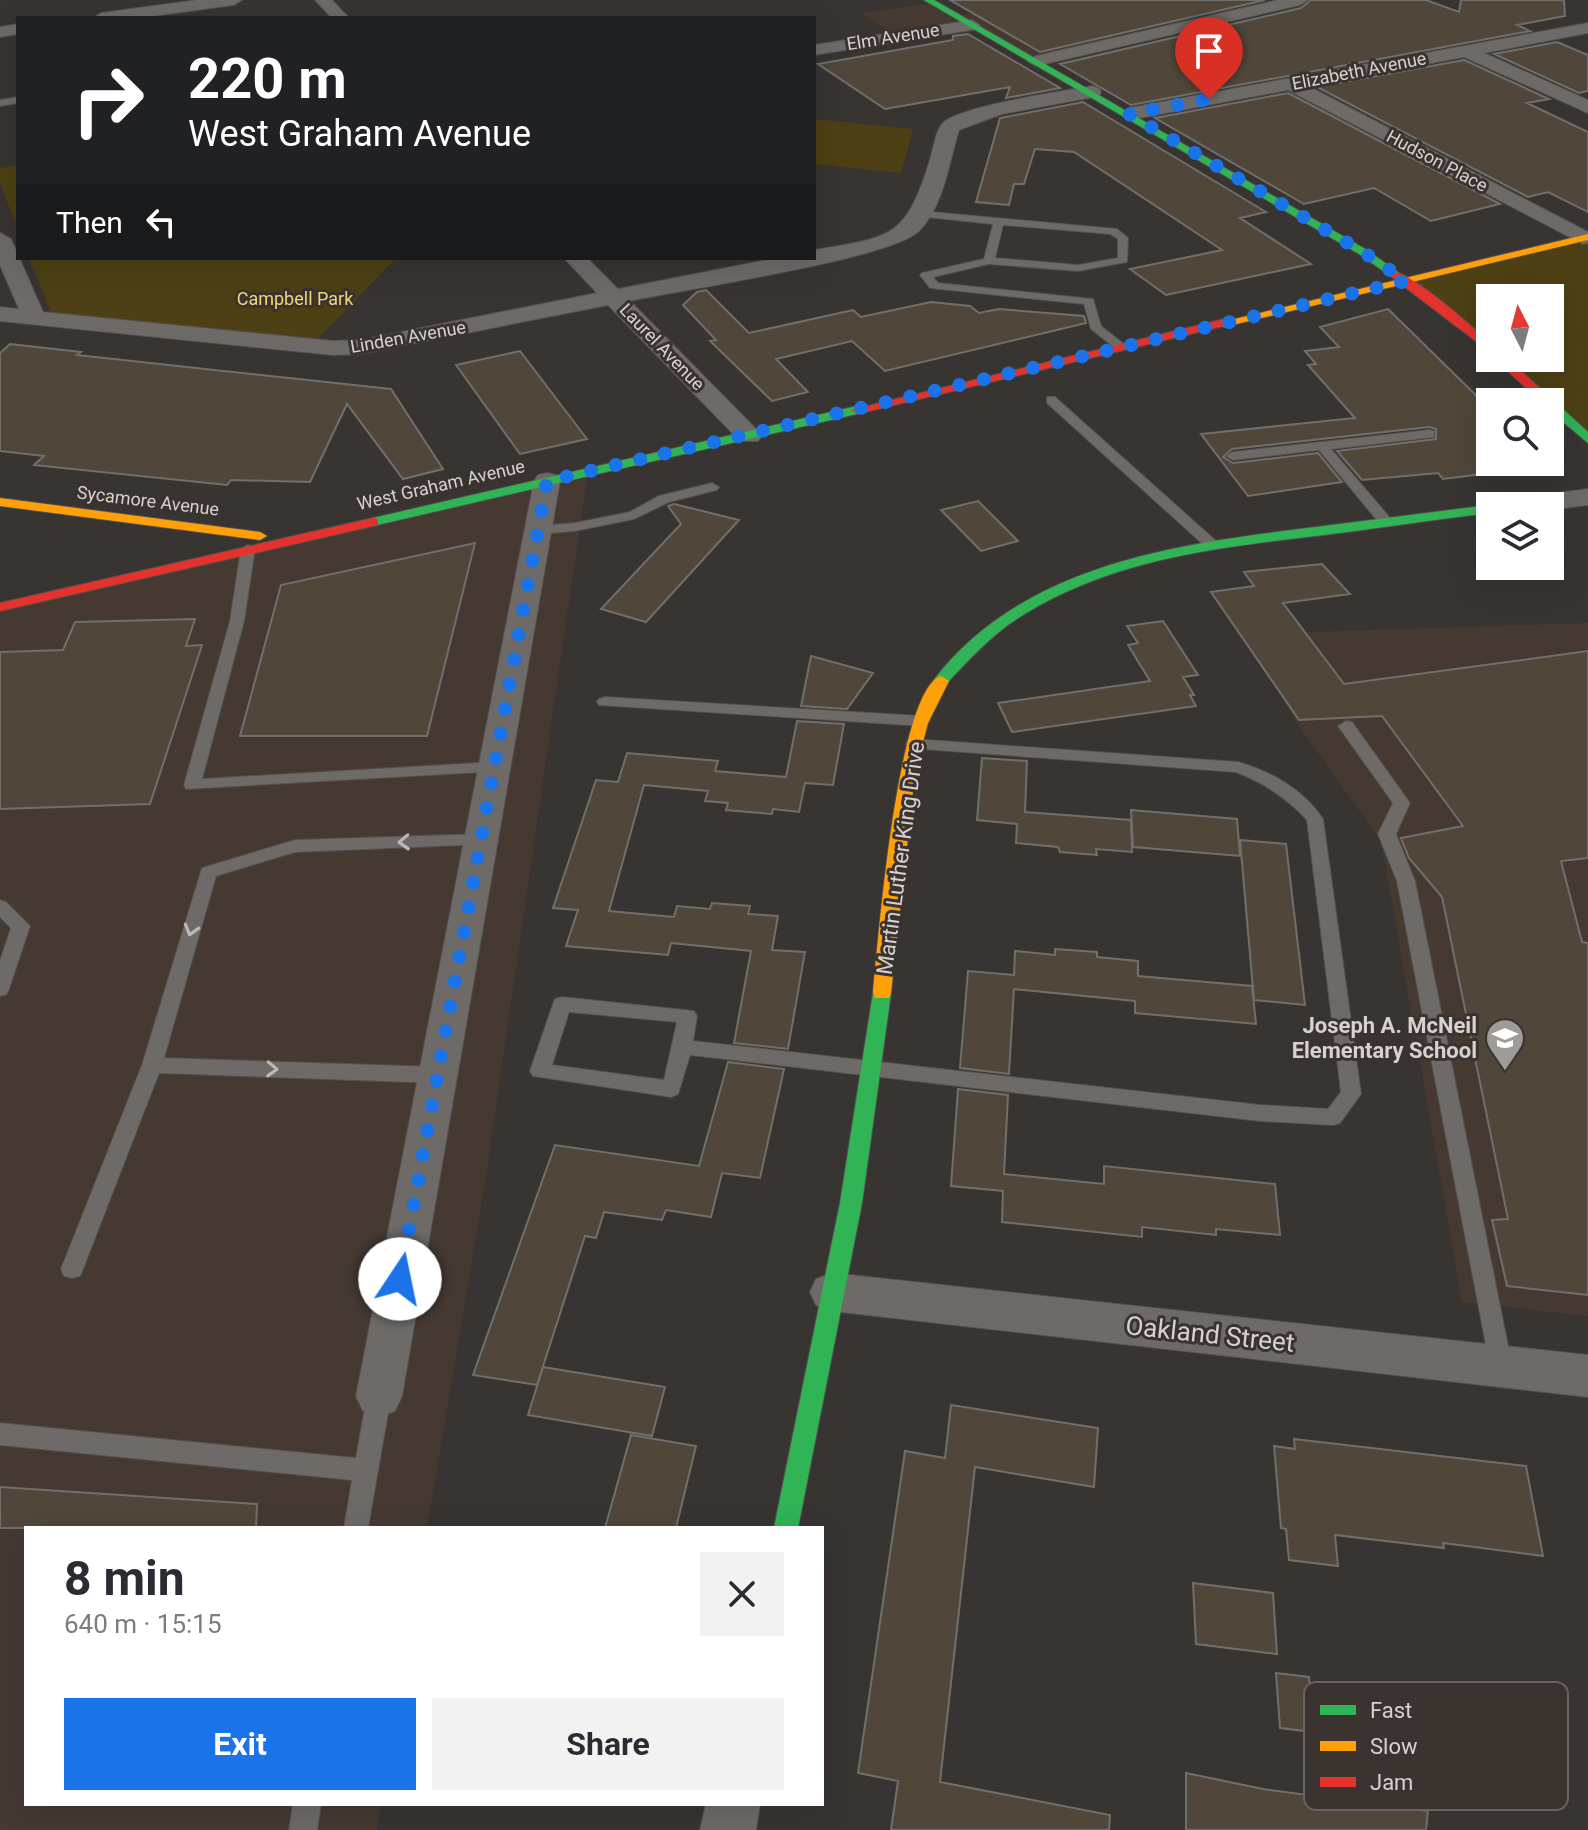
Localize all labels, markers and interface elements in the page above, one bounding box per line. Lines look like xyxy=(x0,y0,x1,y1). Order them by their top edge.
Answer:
pin xyxy=(1175,17,1243,99)
street label: Elm Avenue xyxy=(845,19,941,54)
icon: arrive xyxy=(1187,29,1231,73)
text: 220 m xyxy=(188,46,347,112)
street label: Elizabeth Avenue xyxy=(1290,47,1428,94)
icon: right xyxy=(56,48,160,152)
text: West Graham Avenue xyxy=(188,113,531,155)
street label: Hudson Place xyxy=(1383,125,1491,196)
icon: left xyxy=(139,200,183,244)
text: Then xyxy=(56,205,123,240)
north arrow xyxy=(1476,284,1564,372)
map controls xyxy=(1476,284,1564,580)
park label: Campbell Park xyxy=(237,288,354,309)
street label: Laurel Avenue xyxy=(616,299,709,394)
street label: Linden Avenue xyxy=(348,316,467,357)
button: search xyxy=(1476,388,1564,476)
street label: West Graham Avenue xyxy=(355,455,527,514)
street label: Sycamore Avenue xyxy=(76,481,220,520)
button: layers xyxy=(1476,492,1564,580)
street label: Martin Luther King Drive xyxy=(872,740,929,976)
one-way arrow xyxy=(397,834,410,851)
one-way arrow xyxy=(184,922,200,936)
place label: Joseph A. McNeil Elementary School xyxy=(1292,1013,1477,1063)
school or university icon: Joseph A. McNeil Elementary School xyxy=(1484,1017,1526,1072)
one-way arrow xyxy=(266,1061,279,1078)
position arrow xyxy=(358,1237,442,1321)
street label: Oakland Street xyxy=(1124,1310,1296,1358)
text: 8 min xyxy=(64,1550,185,1607)
button: close xyxy=(700,1552,784,1636)
text: 640 m · 15:15 xyxy=(64,1609,222,1639)
legend xyxy=(1304,1682,1568,1810)
button: Exit xyxy=(64,1698,416,1790)
button: Share xyxy=(432,1698,784,1790)
text: Fast xyxy=(1370,1698,1412,1723)
text: Slow xyxy=(1370,1734,1418,1759)
text: Jam xyxy=(1370,1770,1413,1795)

